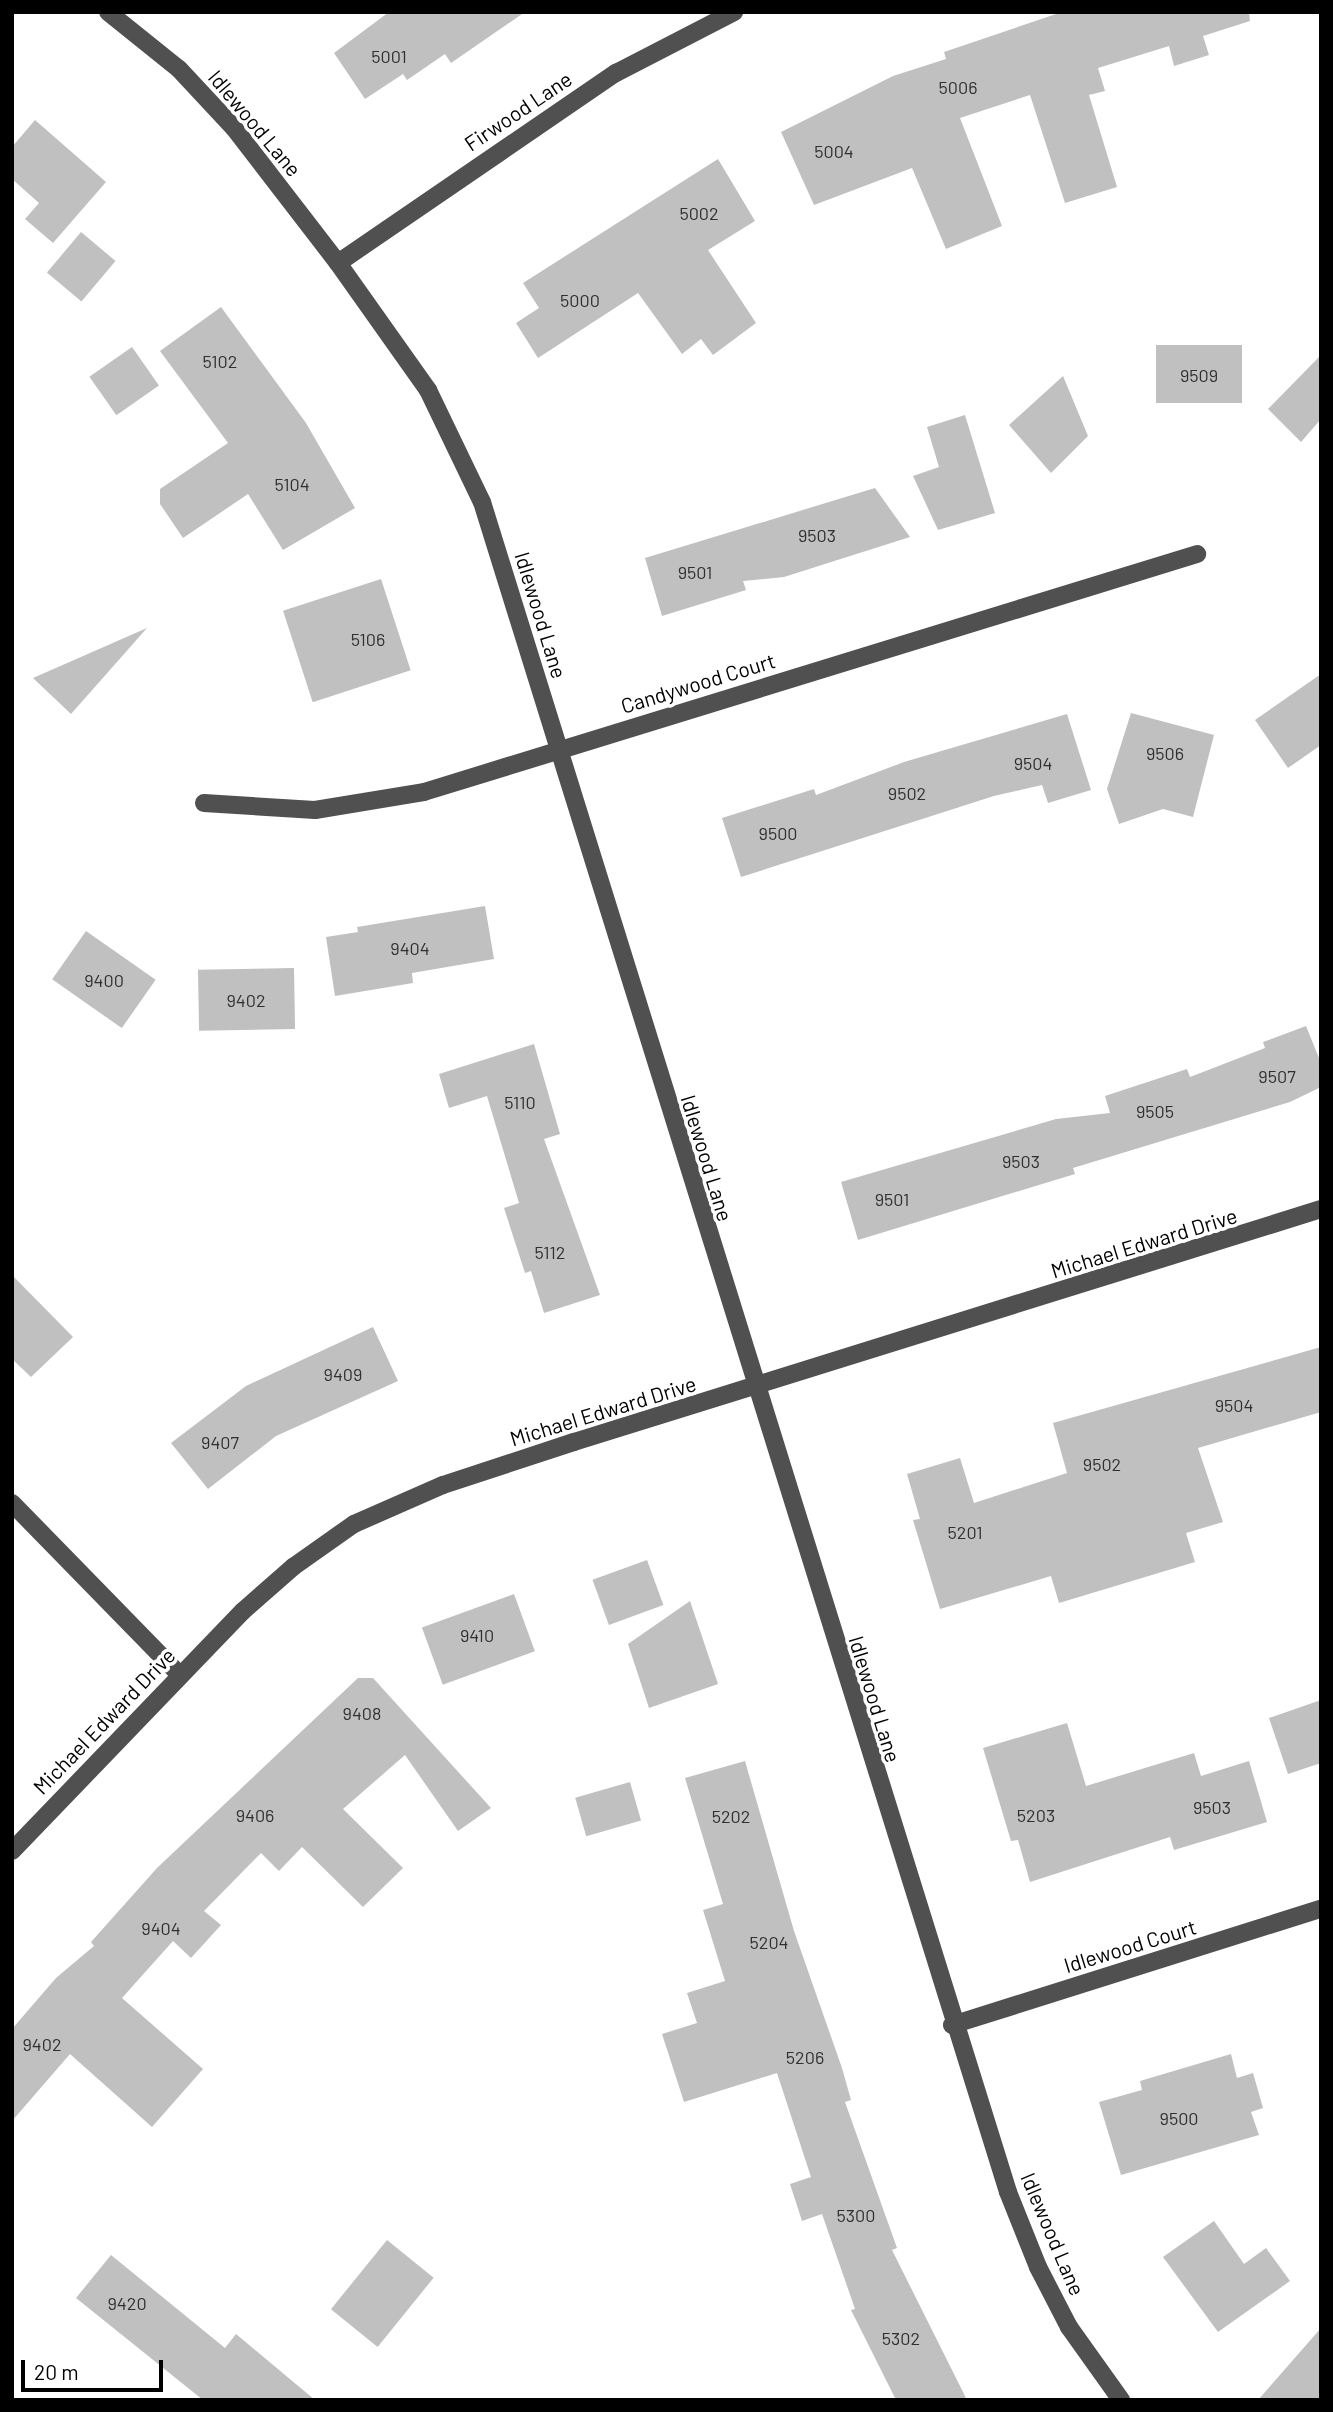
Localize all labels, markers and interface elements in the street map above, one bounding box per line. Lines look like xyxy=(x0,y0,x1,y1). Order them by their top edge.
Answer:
house number: 5001 xyxy=(371,45,407,67)
street label: Idlewood Lane xyxy=(203,65,307,181)
street label: Firwood Lane xyxy=(460,66,576,156)
house number: 5006 xyxy=(939,76,977,98)
house number: 5004 xyxy=(814,140,854,162)
house number: 5002 xyxy=(679,202,719,224)
house number: 5000 xyxy=(560,289,600,311)
house number: 5102 xyxy=(203,350,237,372)
house number: 9509 xyxy=(1180,364,1218,386)
house number: 5104 xyxy=(274,473,310,495)
house number: 9503 xyxy=(798,524,836,546)
street label: Idlewood Lane xyxy=(510,549,572,681)
house number: 9501 xyxy=(678,561,712,583)
house number: 5106 xyxy=(351,628,385,650)
street label: Candywood Court xyxy=(618,648,778,718)
house number: 9506 xyxy=(1146,742,1184,764)
house number: 9504 xyxy=(1014,752,1052,774)
house number: 9502 xyxy=(888,782,926,804)
house number: 9500 xyxy=(759,822,797,844)
house number: 9404 xyxy=(390,937,430,959)
house number: 9400 xyxy=(84,969,124,991)
house number: 9402 xyxy=(226,989,266,1011)
house number: 9507 xyxy=(1258,1065,1296,1087)
house number: 5110 xyxy=(504,1091,536,1113)
street label: Idlewood Lane xyxy=(676,1092,738,1224)
house number: 9505 xyxy=(1136,1100,1174,1122)
house number: 9503 xyxy=(1002,1150,1040,1172)
house number: 9501 xyxy=(875,1188,909,1210)
street label: Michael Edward Drive xyxy=(1048,1203,1240,1283)
house number: 5112 xyxy=(534,1241,566,1263)
house number: 9409 xyxy=(324,1363,362,1385)
street label: Michael Edward Drive xyxy=(507,1371,699,1451)
house number: 9504 xyxy=(1215,1394,1253,1416)
house number: 9407 xyxy=(201,1431,239,1453)
house number: 9502 xyxy=(1083,1453,1121,1475)
house number: 5201 xyxy=(948,1521,982,1543)
house number: 9410 xyxy=(460,1624,494,1646)
street label: Idlewood Lane xyxy=(844,1633,906,1765)
street label: Michael Edward Drive xyxy=(28,1643,180,1799)
house number: 9408 xyxy=(343,1702,381,1724)
house number: 9503 xyxy=(1193,1796,1231,1818)
house number: 9406 xyxy=(236,1804,274,1826)
house number: 5203 xyxy=(1017,1804,1055,1826)
house number: 5202 xyxy=(712,1805,750,1827)
street label: Idlewood Court xyxy=(1061,1914,1199,1978)
house number: 9404 xyxy=(141,1917,181,1939)
house number: 5204 xyxy=(750,1931,788,1953)
house number: 9402 xyxy=(22,2033,62,2055)
house number: 5206 xyxy=(786,2046,824,2068)
house number: 9500 xyxy=(1160,2107,1198,2129)
street label: Idlewood Lane xyxy=(1016,2169,1090,2299)
house number: 5300 xyxy=(837,2204,875,2226)
house number: 9420 xyxy=(107,2292,147,2314)
house number: 5302 xyxy=(882,2327,920,2349)
scale bar xyxy=(24,2346,166,2390)
text: 20 m xyxy=(34,2359,79,2384)

